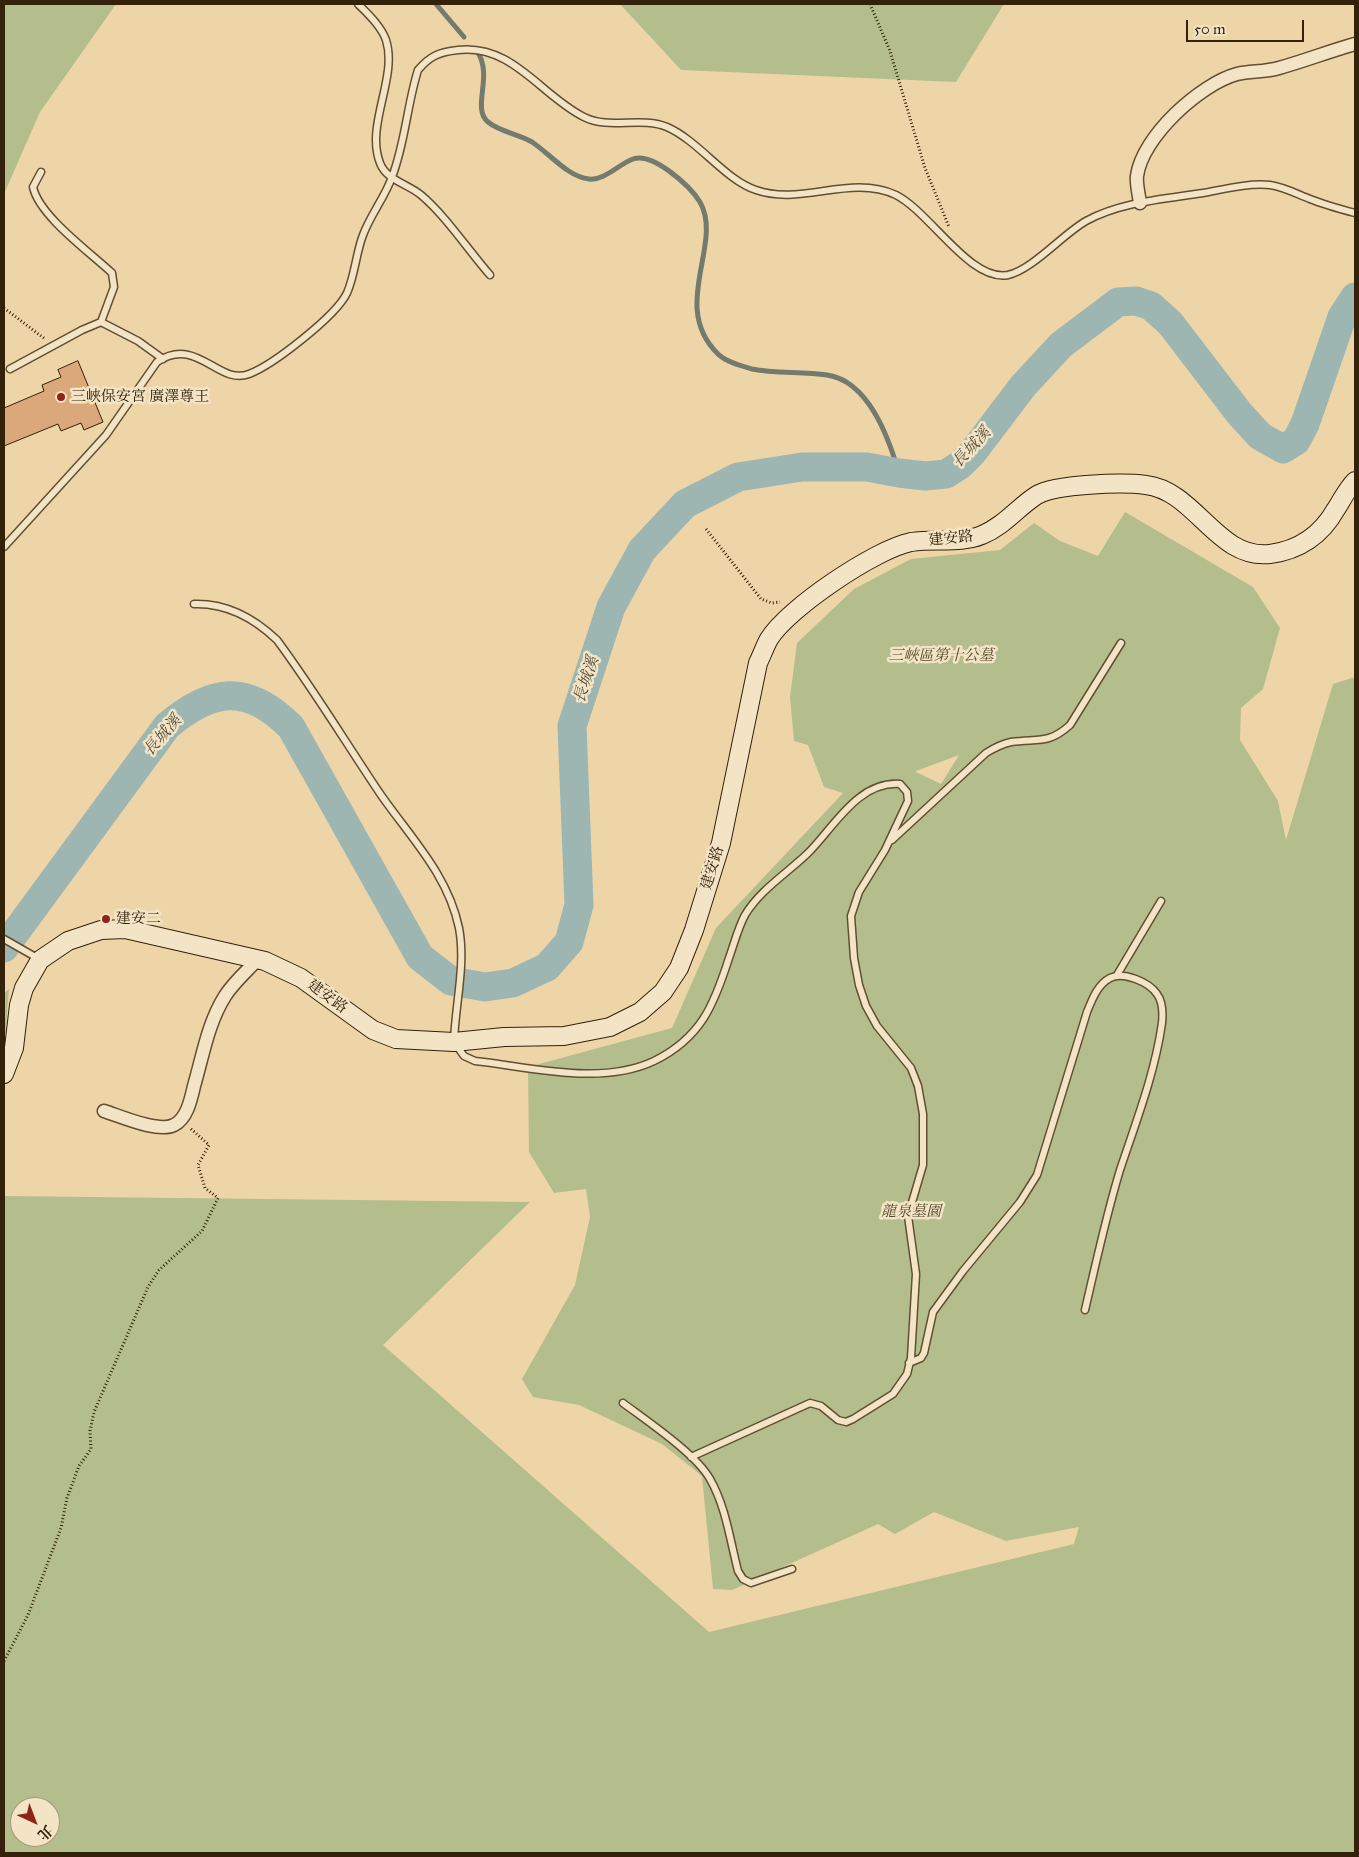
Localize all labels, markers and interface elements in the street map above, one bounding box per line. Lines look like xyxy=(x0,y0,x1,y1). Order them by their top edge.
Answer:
scale bar xyxy=(1189,10,1306,42)
text: 50 m xyxy=(1194,20,1226,38)
place label: 三峽保安宮 廣澤尊王 xyxy=(71,388,209,406)
marker: 三峽保安宮 廣澤尊王 xyxy=(55,391,67,403)
water label: 長城溪 xyxy=(949,424,995,472)
street label: 建安路 xyxy=(928,528,974,550)
park label: 三峽區第十公墓 xyxy=(889,647,993,665)
water label: 長城溪 xyxy=(570,654,604,706)
water label: 長城溪 xyxy=(140,712,186,760)
street label: 建安路 xyxy=(698,844,728,892)
place label: 建安二 xyxy=(116,910,161,928)
marker: 建安二 xyxy=(100,913,112,925)
street label: 建安路 xyxy=(304,976,350,1018)
park label: 龍泉墓園 xyxy=(881,1203,941,1221)
north arrow xyxy=(10,1797,60,1847)
text: 北 xyxy=(34,1822,56,1844)

